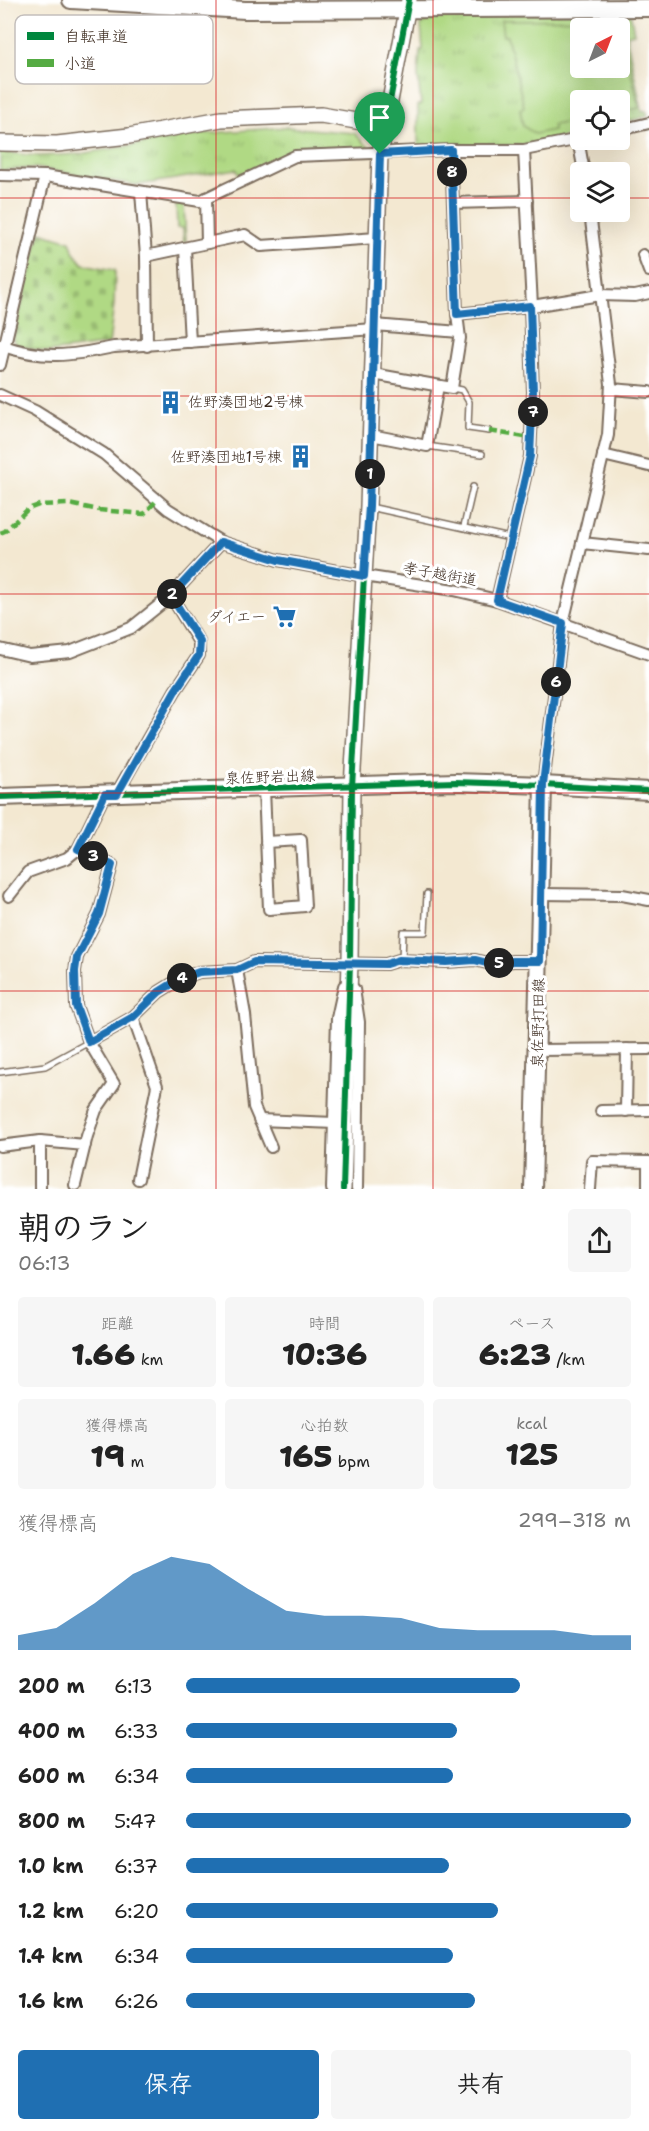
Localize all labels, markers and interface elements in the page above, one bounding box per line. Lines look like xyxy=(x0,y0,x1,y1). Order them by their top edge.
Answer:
legend xyxy=(15,15,213,84)
north arrow xyxy=(570,18,630,78)
map controls xyxy=(570,18,630,222)
text: 自転車道 xyxy=(64,26,128,47)
text: 小道 xyxy=(64,53,96,74)
button: locate xyxy=(570,90,630,150)
pin xyxy=(354,92,405,154)
icon: arrive xyxy=(363,101,396,134)
pin: 8 xyxy=(437,157,467,187)
text: 8 xyxy=(446,161,458,182)
button: layers xyxy=(570,162,630,222)
building icon: 佐野湊団地2号棟 xyxy=(157,389,183,415)
place label: 佐野湊団地2号棟 xyxy=(188,392,304,412)
pin: 7 xyxy=(518,397,548,427)
text: 7 xyxy=(527,401,539,422)
building icon: 佐野湊団地1号棟 xyxy=(287,444,313,470)
place label: 佐野湊団地1号棟 xyxy=(171,447,282,467)
pin: 1 xyxy=(355,459,385,489)
text: 1 xyxy=(366,463,374,484)
street label: 孝子越街道 xyxy=(401,558,479,590)
pin: 2 xyxy=(157,579,187,609)
text: 2 xyxy=(166,583,178,604)
supermarket icon: ダイエー xyxy=(271,604,297,630)
place label: ダイエー xyxy=(207,607,266,627)
pin: 6 xyxy=(541,667,571,697)
text: 6 xyxy=(550,671,562,692)
street label: 泉佐野岩出線 xyxy=(225,765,315,789)
pin: 3 xyxy=(78,841,108,871)
text: 3 xyxy=(87,845,99,866)
pin: 5 xyxy=(484,948,514,978)
text: 5 xyxy=(494,952,504,973)
pin: 4 xyxy=(167,963,197,993)
text: 4 xyxy=(176,967,188,988)
street label: 泉佐野打田線 xyxy=(527,978,549,1068)
text: 朝のラン xyxy=(18,1205,150,1250)
button: share xyxy=(568,1209,631,1272)
text: 06:13 xyxy=(18,1250,70,1276)
text: 距離 xyxy=(101,1313,133,1334)
text: 時間 xyxy=(308,1313,341,1334)
text: ペース xyxy=(508,1313,555,1334)
text: 1.66 xyxy=(71,1334,135,1375)
text: 10:36 xyxy=(282,1334,367,1375)
text: 6:23 xyxy=(479,1334,551,1375)
text: km xyxy=(135,1349,163,1370)
text: /km xyxy=(551,1349,585,1370)
text: kcal xyxy=(516,1413,547,1434)
text: 獲得標高 xyxy=(85,1415,149,1436)
text: 心拍数 xyxy=(300,1415,349,1436)
text: 125 xyxy=(505,1434,558,1475)
text: 19 xyxy=(90,1436,125,1477)
text: 165 xyxy=(279,1436,332,1477)
text: m xyxy=(125,1451,144,1472)
text: bpm xyxy=(332,1451,370,1472)
text: 299–318 m xyxy=(518,1507,631,1533)
text: 獲得標高 xyxy=(18,1510,98,1536)
text: 200 m xyxy=(18,1673,85,1699)
text: 6:13 xyxy=(114,1673,153,1699)
text: 400 m xyxy=(18,1718,85,1744)
text: 6:33 xyxy=(114,1718,159,1744)
text: 600 m xyxy=(18,1763,85,1789)
text: 6:34 xyxy=(114,1763,159,1789)
text: 800 m xyxy=(18,1808,85,1834)
text: 5:47 xyxy=(114,1808,156,1834)
text: 1.0 km xyxy=(18,1853,83,1879)
text: 6:37 xyxy=(114,1853,158,1879)
text: 1.2 km xyxy=(18,1898,84,1924)
text: 6:20 xyxy=(114,1898,159,1924)
text: 1.4 km xyxy=(18,1943,83,1969)
text: 6:34 xyxy=(114,1943,159,1969)
text: 1.6 km xyxy=(18,1988,84,2014)
text: 6:26 xyxy=(114,1988,159,2014)
button: 保存 xyxy=(18,2050,319,2119)
button: 共有 xyxy=(331,2050,631,2119)

